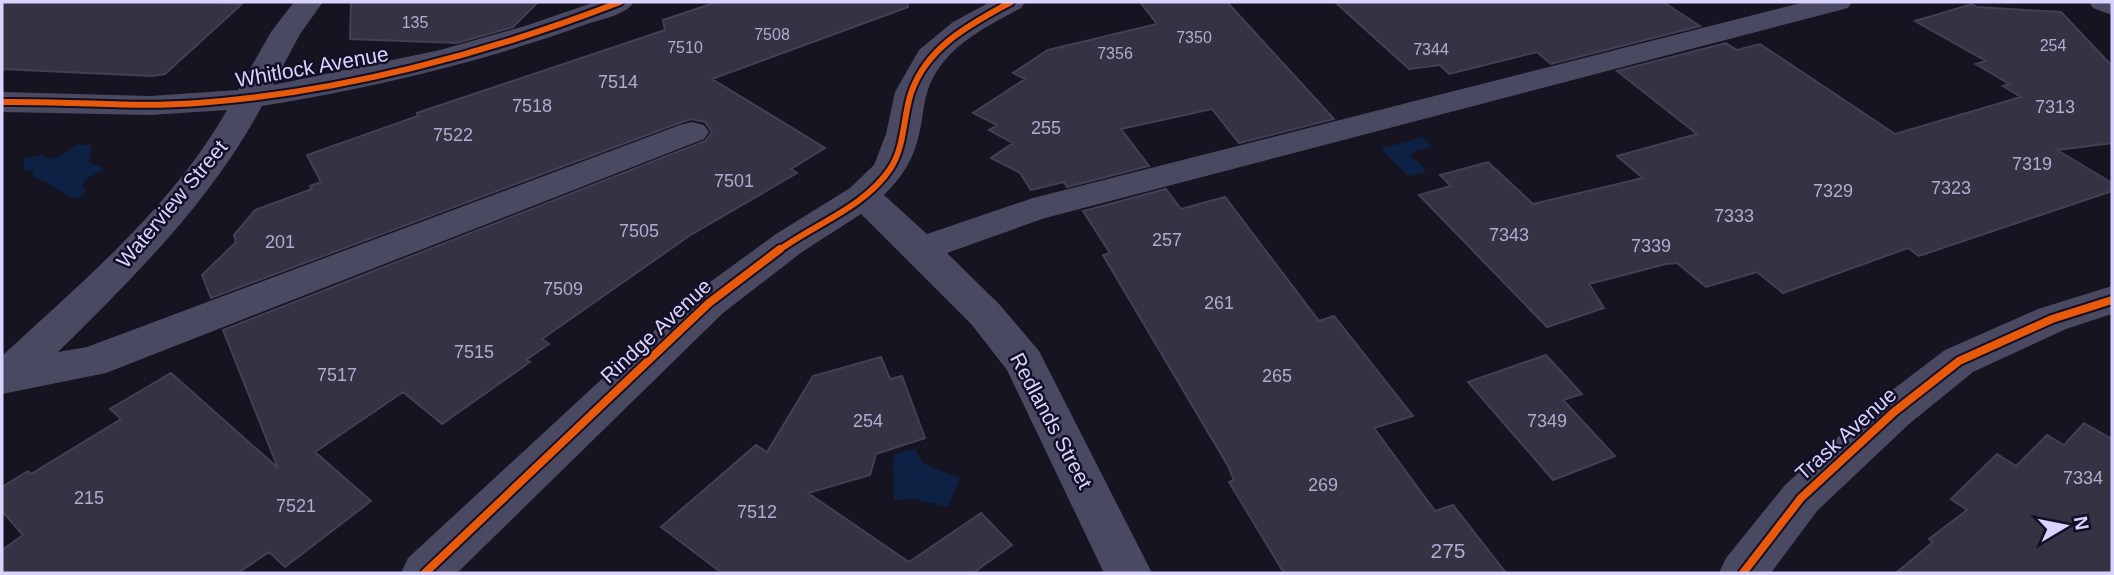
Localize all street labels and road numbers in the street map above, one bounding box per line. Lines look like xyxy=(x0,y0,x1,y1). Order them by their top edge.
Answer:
street label: Whitlock Avenue xyxy=(234,42,390,91)
street label: Waterview Street xyxy=(112,135,232,272)
street label: Rindge Avenue xyxy=(596,274,715,387)
street label: Redlands Street xyxy=(1006,349,1097,493)
street label: Trask Avenue xyxy=(1791,383,1901,485)

